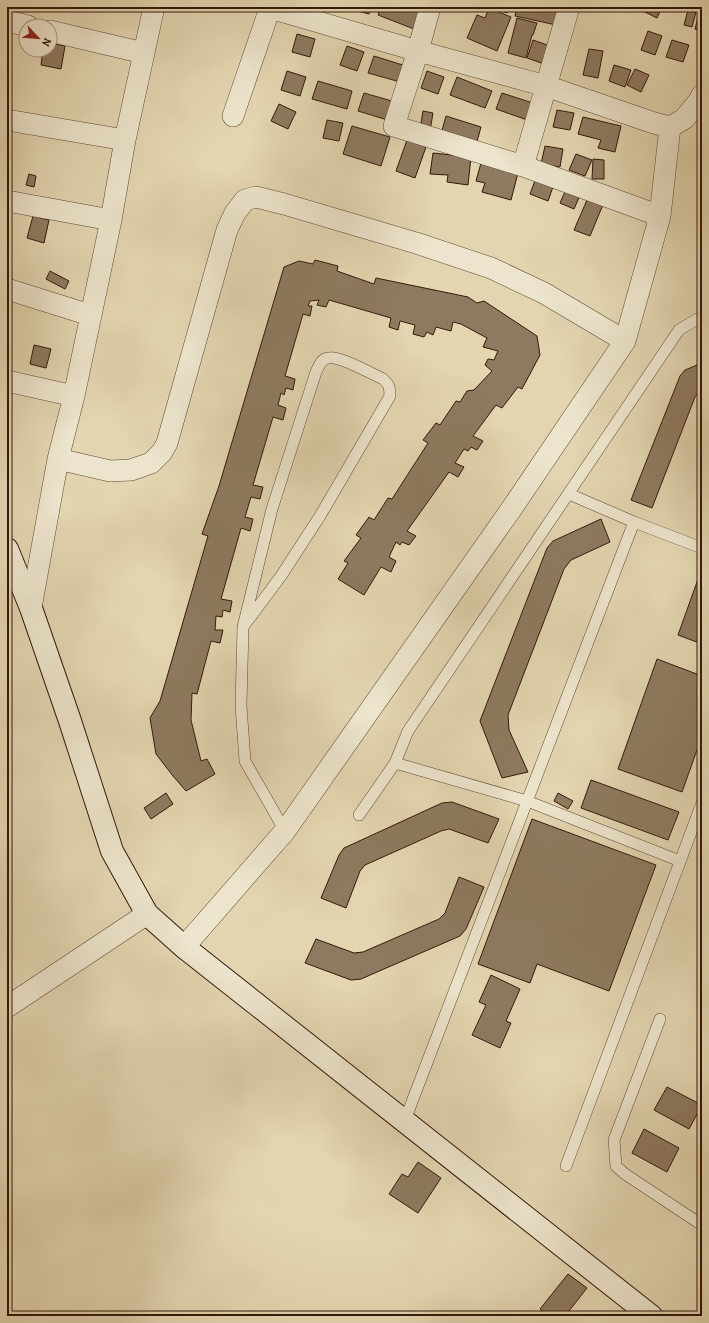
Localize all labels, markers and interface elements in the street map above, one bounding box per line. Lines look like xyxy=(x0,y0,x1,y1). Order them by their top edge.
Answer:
north arrow xyxy=(18,18,58,58)
text: N xyxy=(38,35,55,49)

